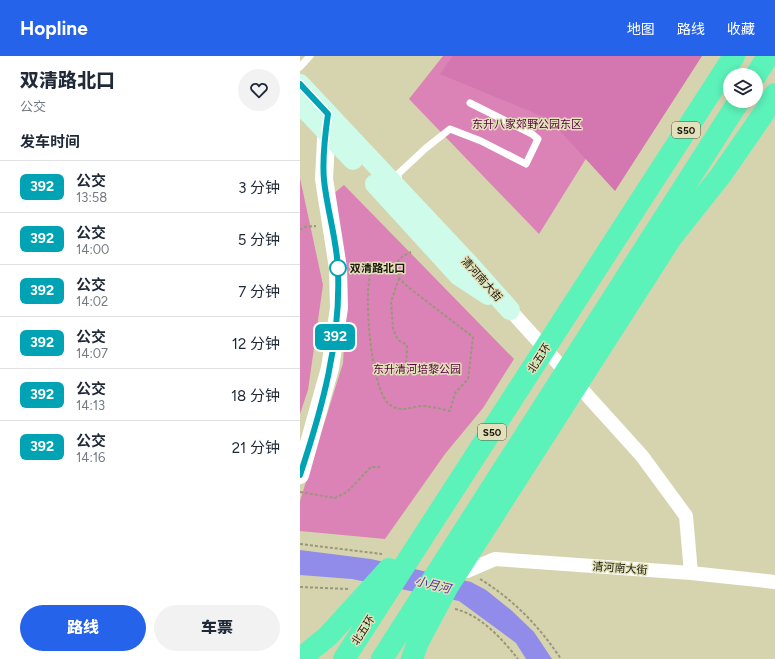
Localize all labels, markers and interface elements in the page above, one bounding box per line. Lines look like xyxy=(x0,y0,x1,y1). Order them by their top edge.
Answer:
text: Hopline xyxy=(20,17,88,40)
text: 地图 xyxy=(627,21,655,38)
text: 路线 xyxy=(677,21,705,38)
text: 收藏 xyxy=(727,21,755,38)
map controls xyxy=(723,68,763,108)
button: layers xyxy=(723,68,763,108)
text: 双清路北口 xyxy=(20,69,115,92)
button: heart xyxy=(238,69,280,111)
text: 公交 xyxy=(20,99,46,114)
park label: 东升八家郊野公园东区 xyxy=(472,118,582,131)
road number: S50 xyxy=(672,122,700,138)
text: 发车时间 xyxy=(20,133,80,151)
text: 公交 xyxy=(76,172,106,190)
text: 392 xyxy=(30,178,54,195)
text: 3 分钟 xyxy=(238,179,280,197)
text: 13:58 xyxy=(76,190,107,205)
text: 公交 xyxy=(76,224,106,242)
text: 392 xyxy=(30,230,54,247)
text: 5 分钟 xyxy=(238,231,280,249)
text: 14:00 xyxy=(76,242,109,257)
street label: 清河南大街 xyxy=(458,255,505,304)
marker: 双清路北口 xyxy=(329,259,347,277)
place label: 双清路北口 xyxy=(350,262,405,275)
text: 公交 xyxy=(76,276,106,294)
text: 392 xyxy=(30,282,54,299)
text: 7 分钟 xyxy=(238,283,280,301)
text: 14:02 xyxy=(76,294,108,309)
line badge: 392 xyxy=(312,324,358,350)
text: 公交 xyxy=(76,328,106,346)
text: 392 xyxy=(323,328,347,345)
text: 392 xyxy=(30,334,54,351)
text: 12 分钟 xyxy=(232,335,280,353)
street label: 北五环 xyxy=(525,341,554,376)
text: 14:07 xyxy=(76,346,108,361)
park label: 东升清河培黎公园 xyxy=(373,363,461,376)
text: 公交 xyxy=(76,380,106,398)
text: 392 xyxy=(30,386,54,403)
text: 18 分钟 xyxy=(231,387,280,405)
text: 14:13 xyxy=(76,398,105,413)
road number: S50 xyxy=(478,424,506,440)
text: 公交 xyxy=(76,432,106,450)
text: 392 xyxy=(30,438,54,455)
text: 21 分钟 xyxy=(232,439,280,457)
text: 14:16 xyxy=(76,450,105,465)
street label: 清河南大街 xyxy=(592,560,648,577)
water label: 小月河 xyxy=(414,574,454,597)
button: 路线 xyxy=(20,605,146,651)
button: 车票 xyxy=(154,605,280,651)
street label: 北五环 xyxy=(349,613,378,648)

